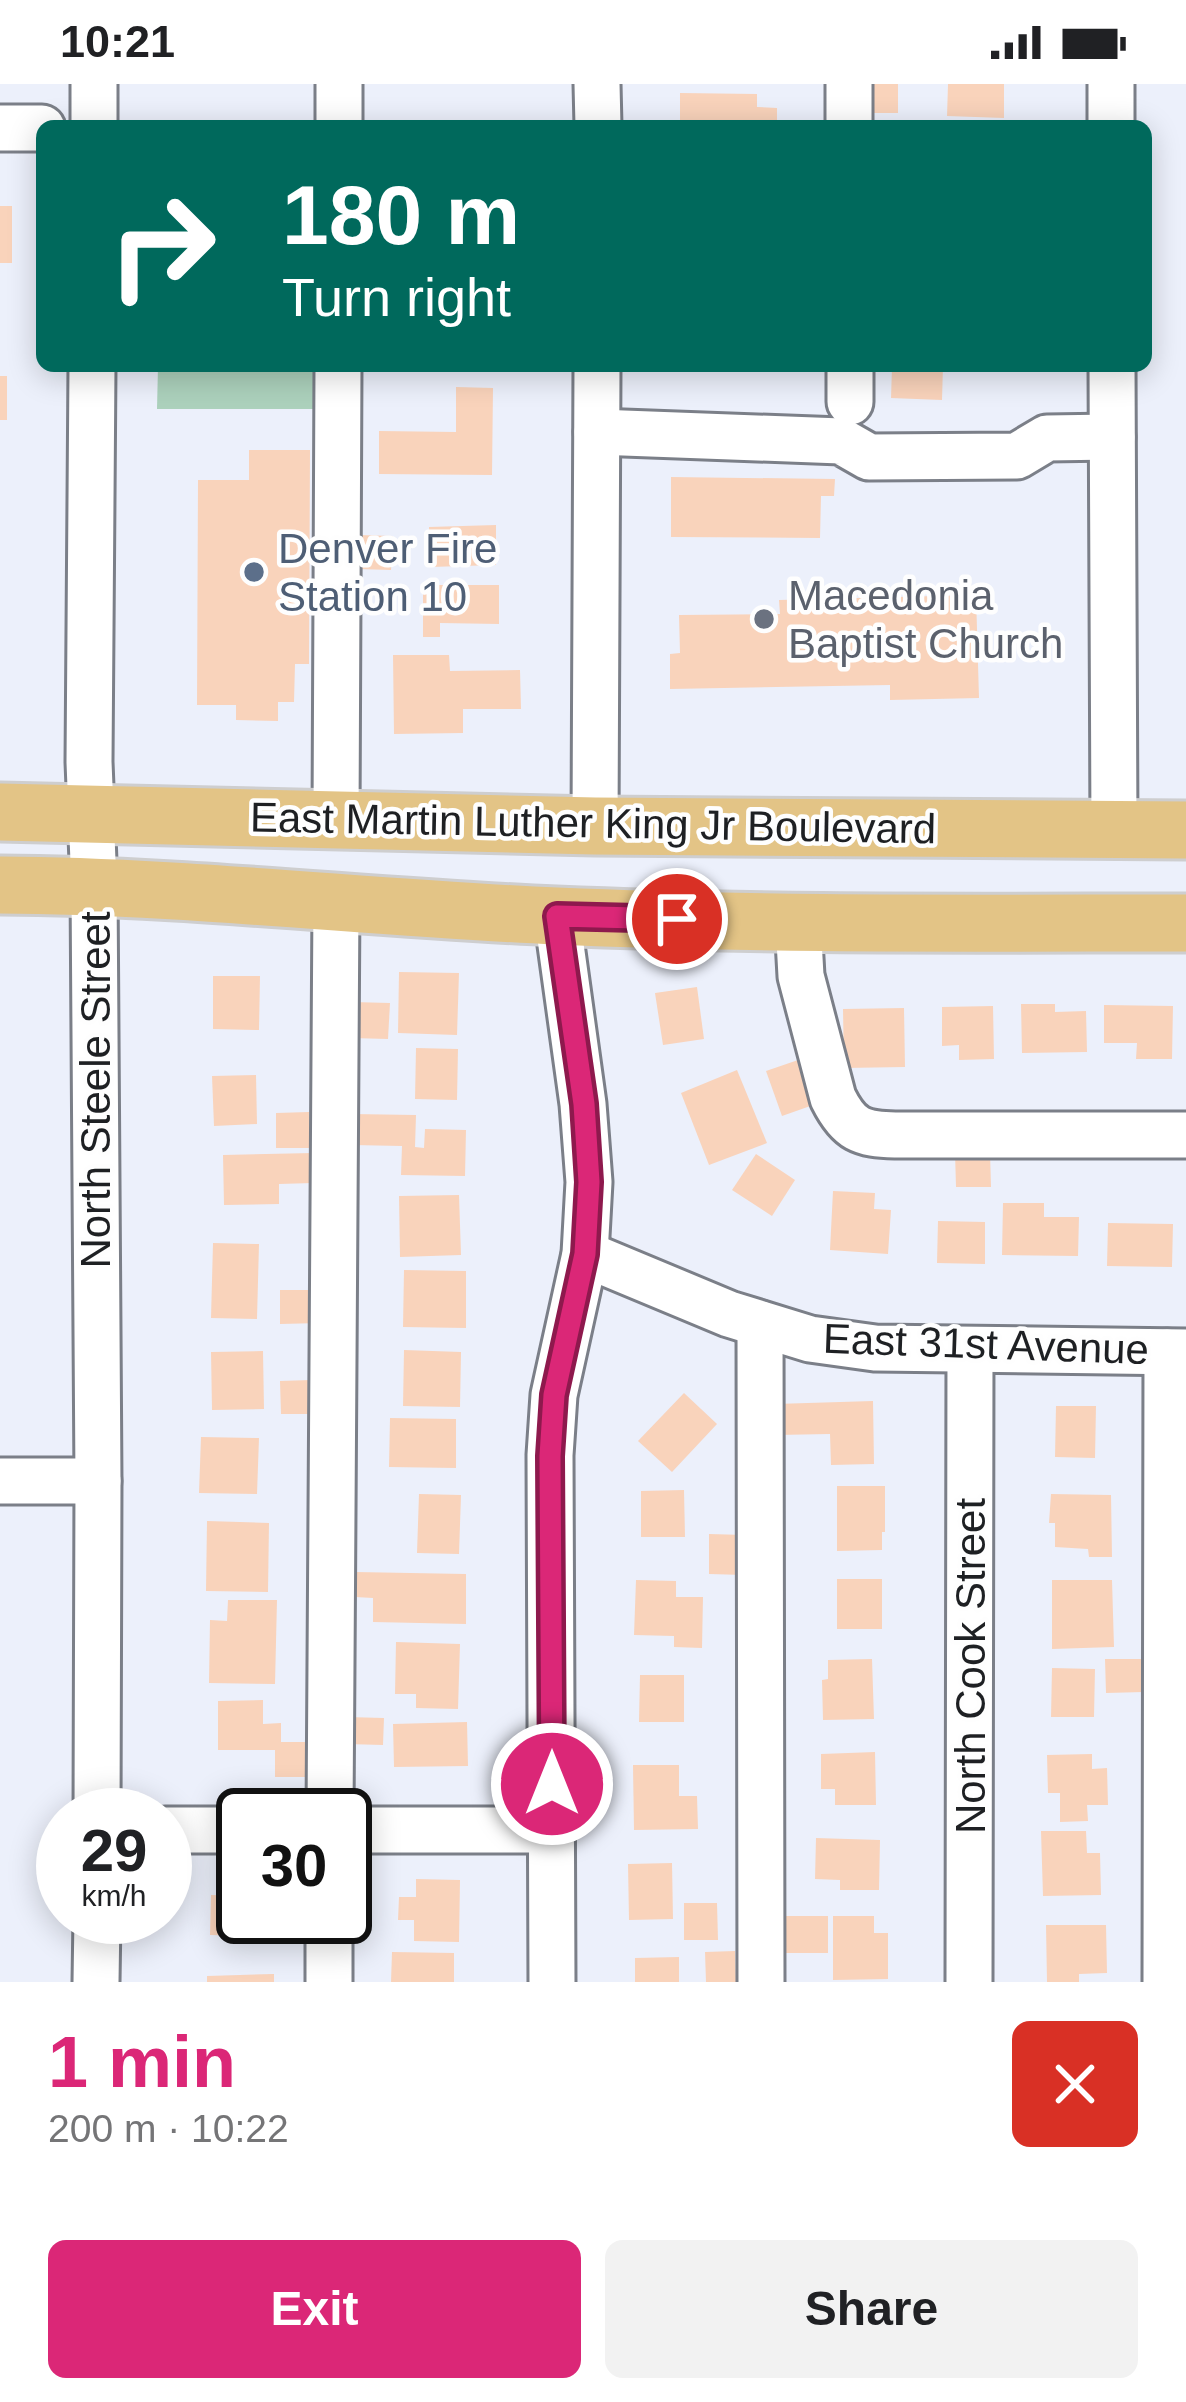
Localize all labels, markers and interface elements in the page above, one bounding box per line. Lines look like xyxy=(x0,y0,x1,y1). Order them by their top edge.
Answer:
text: 10:21 xyxy=(60,16,175,67)
icon: right xyxy=(84,168,240,324)
text: 180 m xyxy=(282,168,520,262)
text: Turn right xyxy=(282,267,511,327)
place label: Denver Fire Station 10 xyxy=(278,525,497,620)
marker: Denver Fire Station 10 xyxy=(241,559,267,585)
place label: Macedonia Baptist Church xyxy=(788,572,1063,667)
marker: Macedonia Baptist Church xyxy=(751,606,777,632)
street label: East Martin Luther King Jr Boulevard xyxy=(249,794,937,852)
pin xyxy=(626,868,728,970)
icon: arrive xyxy=(644,886,710,952)
street label: North Steele Street xyxy=(72,911,119,1269)
street label: East 31st Avenue xyxy=(822,1315,1150,1373)
street label: North Cook Street xyxy=(947,1498,994,1834)
position arrow xyxy=(489,1721,615,1847)
speed limit sign: 30 xyxy=(216,1788,372,1944)
text: 29 xyxy=(81,1817,147,1884)
text: km/h xyxy=(81,1879,147,1912)
button: close xyxy=(1012,2021,1138,2147)
text: 1 min xyxy=(48,2022,236,2102)
text: 200 m · 10:22 xyxy=(48,2107,289,2150)
button: Exit xyxy=(48,2240,581,2378)
button: Share xyxy=(605,2240,1138,2378)

